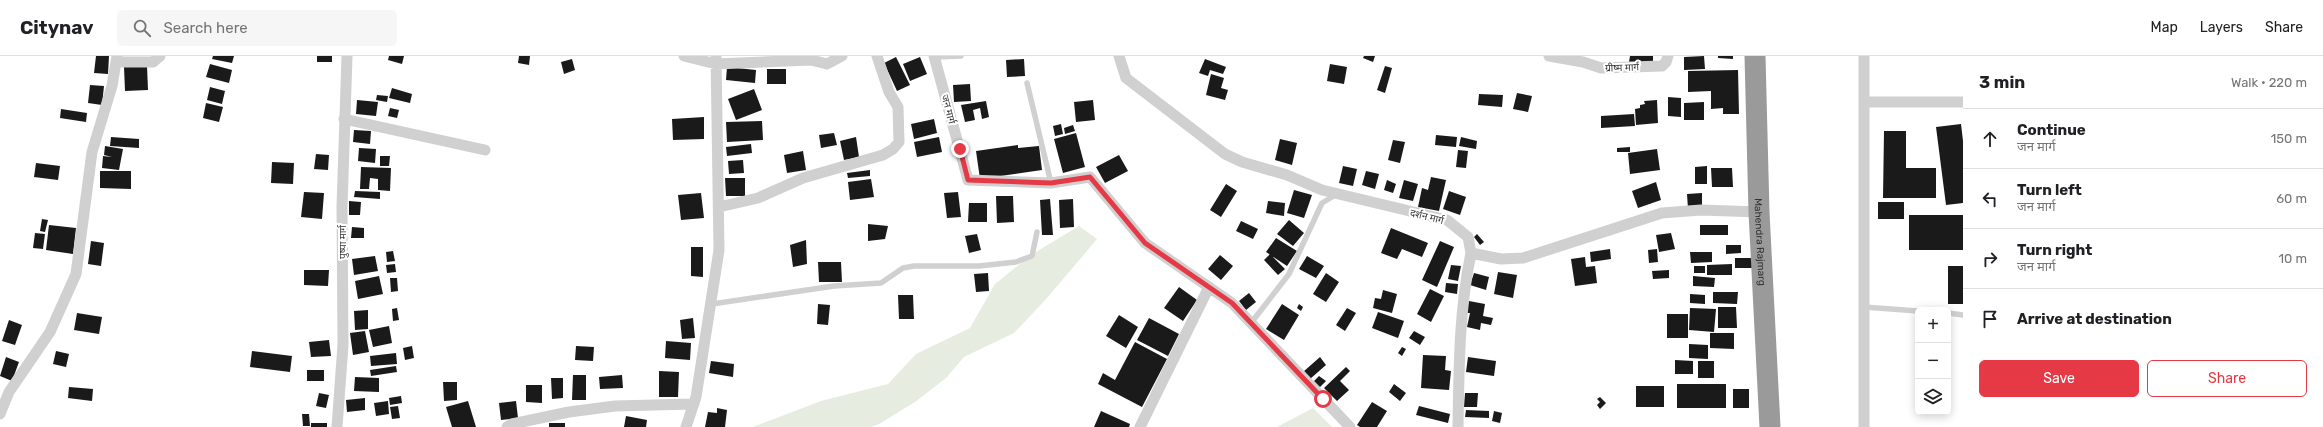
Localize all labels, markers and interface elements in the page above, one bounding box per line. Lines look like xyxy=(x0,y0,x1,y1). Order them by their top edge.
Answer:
search box xyxy=(117,10,397,46)
text: Citynav xyxy=(20,16,93,39)
icon: search xyxy=(131,17,153,39)
text: Search here xyxy=(163,19,248,37)
text: Map xyxy=(2151,19,2178,36)
text: Layers xyxy=(2200,19,2243,36)
text: Share xyxy=(2265,19,2303,36)
street label: ग्रीष्म मार्ग xyxy=(1605,61,1640,75)
text: 3 min xyxy=(1979,72,2025,92)
text: Walk · 220 m xyxy=(2231,75,2307,90)
street label: जन मार्ग xyxy=(938,93,958,126)
text: Continue xyxy=(2017,121,2086,139)
icon: ahead xyxy=(1979,128,2001,150)
text: 150 m xyxy=(2271,131,2307,146)
text: जन मार्ग xyxy=(2017,139,2056,154)
route end xyxy=(951,140,969,158)
text: Turn left xyxy=(2017,181,2082,199)
icon: left xyxy=(1979,188,2001,210)
text: 60 m xyxy=(2276,191,2307,206)
street label: Mahendra Rajmarg xyxy=(1752,198,1768,286)
text: जन मार्ग xyxy=(2017,199,2056,214)
street label: दर्शन मार्ग xyxy=(1409,207,1446,227)
street label: पुष्पा मार्ग xyxy=(337,224,349,259)
text: Turn right xyxy=(2017,241,2092,259)
icon: right xyxy=(1979,248,2001,270)
text: 10 m xyxy=(2278,251,2307,266)
text: जन मार्ग xyxy=(2017,259,2056,274)
map controls xyxy=(1915,307,1951,415)
button: + xyxy=(1915,307,1951,343)
icon: arrive xyxy=(1979,308,2001,330)
text: Arrive at destination xyxy=(2017,310,2172,328)
button: − xyxy=(1915,343,1951,379)
button: Save xyxy=(1979,360,2139,397)
button: Share xyxy=(2147,360,2307,397)
button: layers xyxy=(1915,379,1951,415)
route start xyxy=(1314,390,1332,408)

